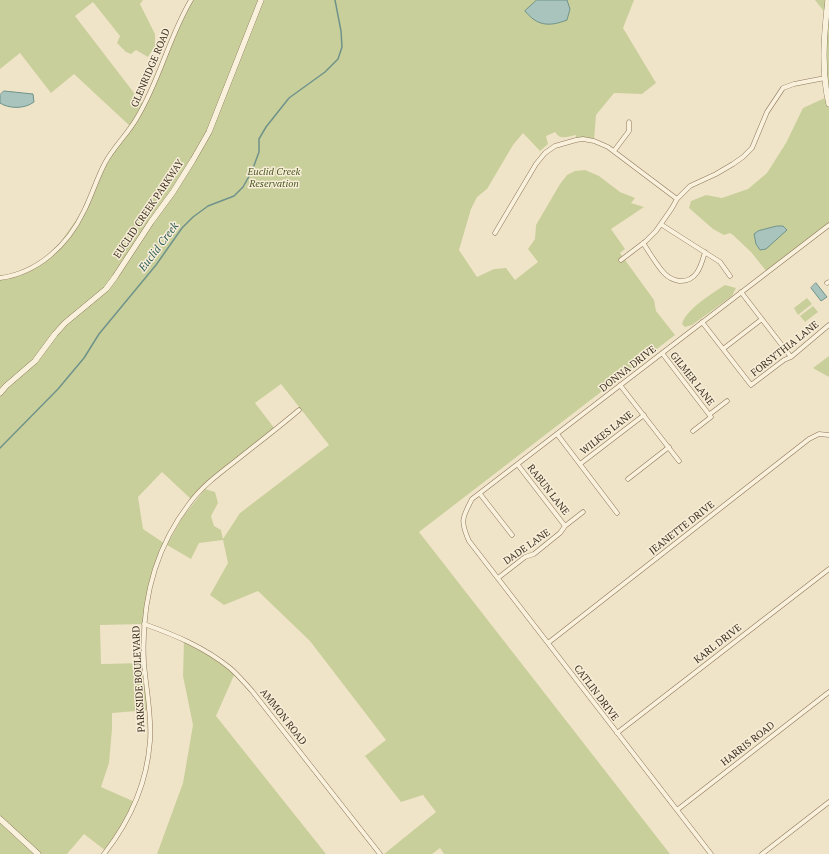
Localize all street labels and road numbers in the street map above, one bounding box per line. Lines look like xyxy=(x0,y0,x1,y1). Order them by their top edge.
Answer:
street label: GLENRIDGE ROAD xyxy=(129,27,173,109)
street label: EUCLID CREEK PARKWAY xyxy=(111,157,187,261)
street label: FORSYTHIA LANE xyxy=(749,319,821,379)
street label: DONNA DRIVE xyxy=(598,343,658,395)
street label: GILMER LANE xyxy=(667,350,717,408)
street label: WILKES LANE xyxy=(578,409,636,457)
street label: RABUN LANE xyxy=(524,462,572,518)
street label: JEANETTE DRIVE xyxy=(647,499,717,557)
street label: DADE LANE xyxy=(501,527,553,567)
street label: KARL DRIVE xyxy=(692,622,744,666)
street label: PARKSIDE BOULEVARD xyxy=(130,625,148,733)
street label: CATLIN DRIVE xyxy=(571,663,621,723)
street label: AMMON ROAD xyxy=(257,686,309,748)
street label: HARRIS ROAD xyxy=(719,719,777,769)

